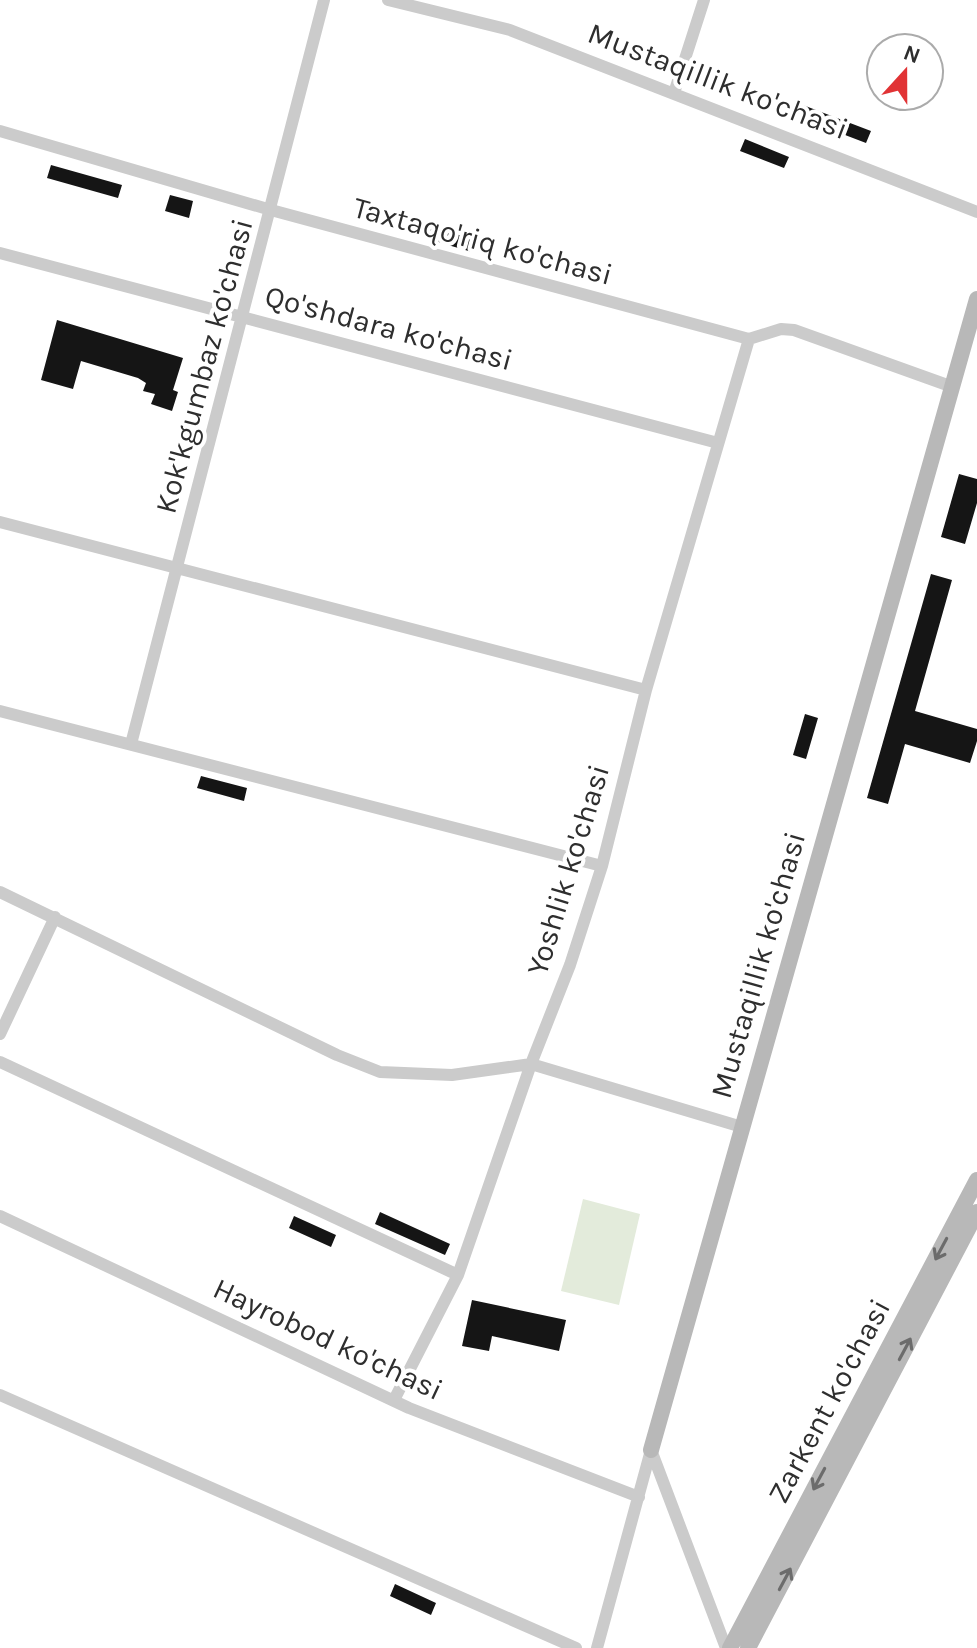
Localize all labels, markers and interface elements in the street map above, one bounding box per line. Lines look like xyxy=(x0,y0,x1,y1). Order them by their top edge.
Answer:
street label: Mustaqillik ko'chasi xyxy=(583,15,853,147)
north arrow xyxy=(865,32,945,112)
text: N xyxy=(900,39,924,69)
street label: Taxtaqo'riq ko'chasi xyxy=(350,189,616,293)
street label: Kok'kgumbaz ko'chasi xyxy=(147,215,261,517)
street label: Qo'shdara ko'chasi xyxy=(261,278,517,378)
street label: Yoshlik ko'chasi xyxy=(519,760,617,980)
street label: Mustaqillik ko'chasi xyxy=(703,828,813,1102)
one-way arrow xyxy=(932,1236,948,1260)
street label: Hayrobod ko'chasi xyxy=(208,1270,448,1408)
street label: Zarkent ko'chasi xyxy=(760,1293,898,1509)
one-way arrow xyxy=(898,1337,914,1361)
one-way arrow xyxy=(811,1466,827,1490)
one-way arrow xyxy=(777,1568,793,1591)

